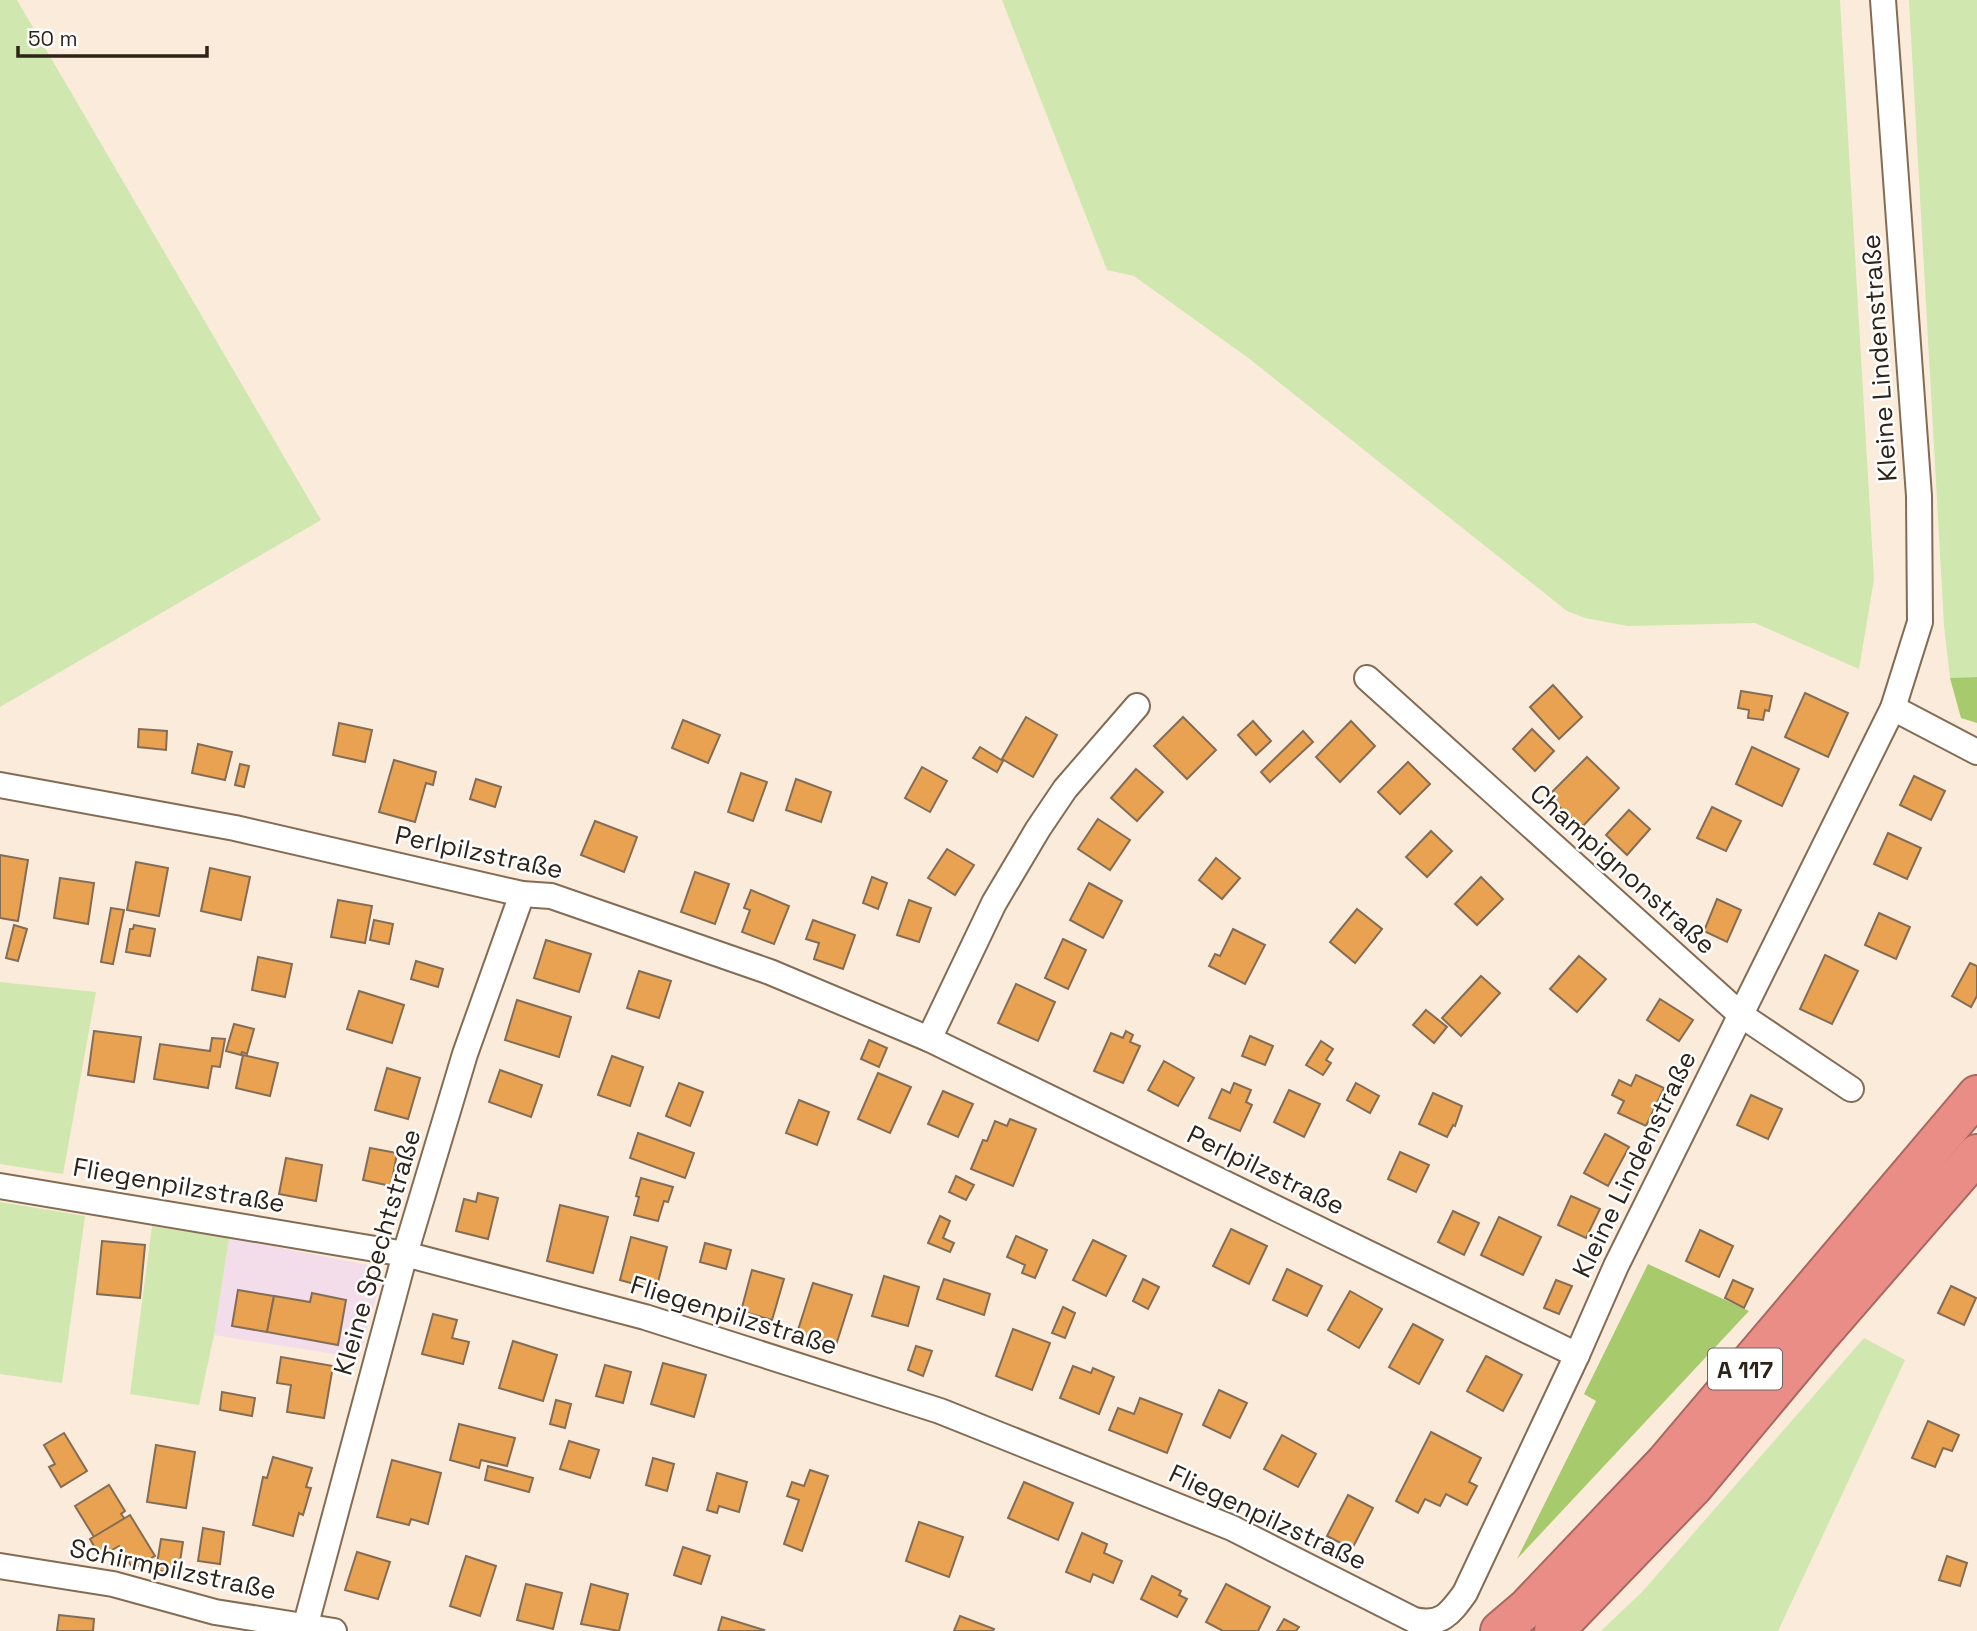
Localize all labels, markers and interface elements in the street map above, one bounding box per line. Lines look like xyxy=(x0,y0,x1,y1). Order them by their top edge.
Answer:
scale bar xyxy=(18,14,206,58)
text: 50 m xyxy=(28,25,78,52)
street label: Kleine Lindenstraße xyxy=(1853,233,1905,483)
street label: Champignonstraße xyxy=(1523,776,1723,962)
street label: Perlpilzstraße xyxy=(392,818,566,886)
street label: Kleine Lindenstraße xyxy=(1564,1045,1704,1283)
street label: Perlpilzstraße xyxy=(1182,1117,1350,1223)
street label: Kleine Spechtstraße xyxy=(326,1125,428,1379)
street label: Fliegenpilzstraße xyxy=(70,1150,288,1220)
street label: Fliegenpilzstraße xyxy=(626,1267,842,1363)
road number: A 117 xyxy=(1708,1349,1782,1390)
street label: Fliegenpilzstraße xyxy=(1164,1456,1372,1578)
street label: Schirmpilzstraße xyxy=(67,1531,279,1607)

